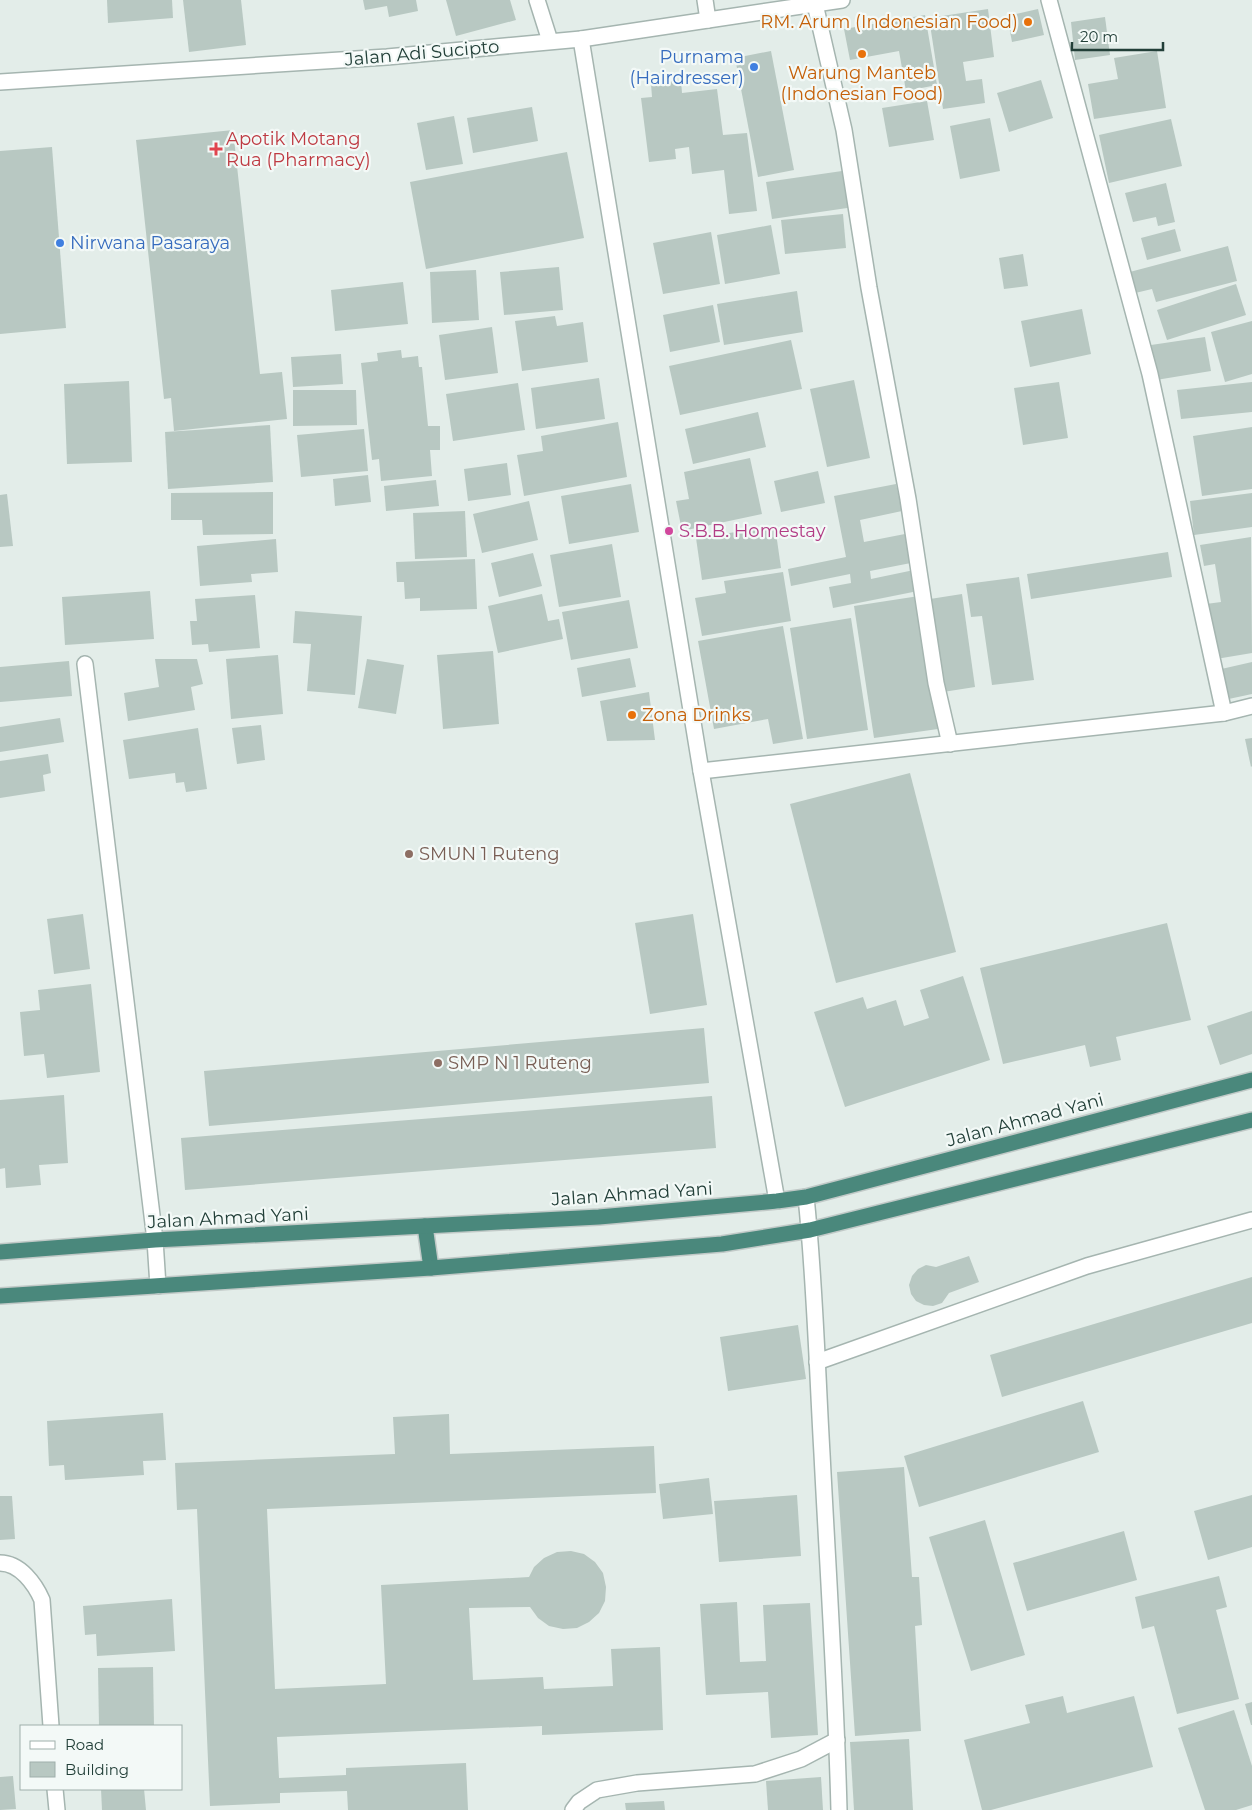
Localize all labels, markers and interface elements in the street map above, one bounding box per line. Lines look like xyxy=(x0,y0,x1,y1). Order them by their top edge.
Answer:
place label: RM. Arum (Indonesian Food) xyxy=(760,11,1018,33)
marker: RM. Arum (Indonesian Food) xyxy=(1022,16,1034,28)
scale bar xyxy=(1072,20,1163,52)
text: 20 m xyxy=(1080,27,1118,46)
street label: Jalan Adi Sucipto xyxy=(343,35,500,71)
place label: Purnama (Hairdresser) xyxy=(630,46,744,89)
marker: Warung Manteb (Indonesian Food) xyxy=(856,48,868,60)
marker: Purnama (Hairdresser) xyxy=(748,61,760,73)
place label: Warung Manteb (Indonesian Food) xyxy=(781,62,943,105)
place label: Apotik Motang Rua (Pharmacy) xyxy=(226,128,371,171)
marker: Apotik Motang Rua (Pharmacy) xyxy=(210,143,222,155)
place label: Nirwana Pasaraya xyxy=(70,232,230,254)
marker: Nirwana Pasaraya xyxy=(54,237,66,249)
place label: S.B.B. Homestay xyxy=(679,520,826,542)
marker: S.B.B. Homestay xyxy=(663,525,675,537)
place label: Zona Drinks xyxy=(642,704,751,726)
marker: Zona Drinks xyxy=(626,709,638,721)
place label: SMUN 1 Ruteng xyxy=(419,843,560,865)
marker: SMUN 1 Ruteng xyxy=(403,848,415,860)
place label: SMP N 1 Ruteng xyxy=(448,1052,592,1074)
marker: SMP N 1 Ruteng xyxy=(432,1057,444,1069)
street label: Jalan Ahmad Yani xyxy=(943,1088,1106,1152)
street label: Jalan Ahmad Yani xyxy=(550,1177,713,1211)
street label: Jalan Ahmad Yani xyxy=(146,1203,309,1233)
legend xyxy=(20,1725,182,1790)
text: Road xyxy=(65,1735,104,1754)
text: Building xyxy=(65,1760,129,1779)

